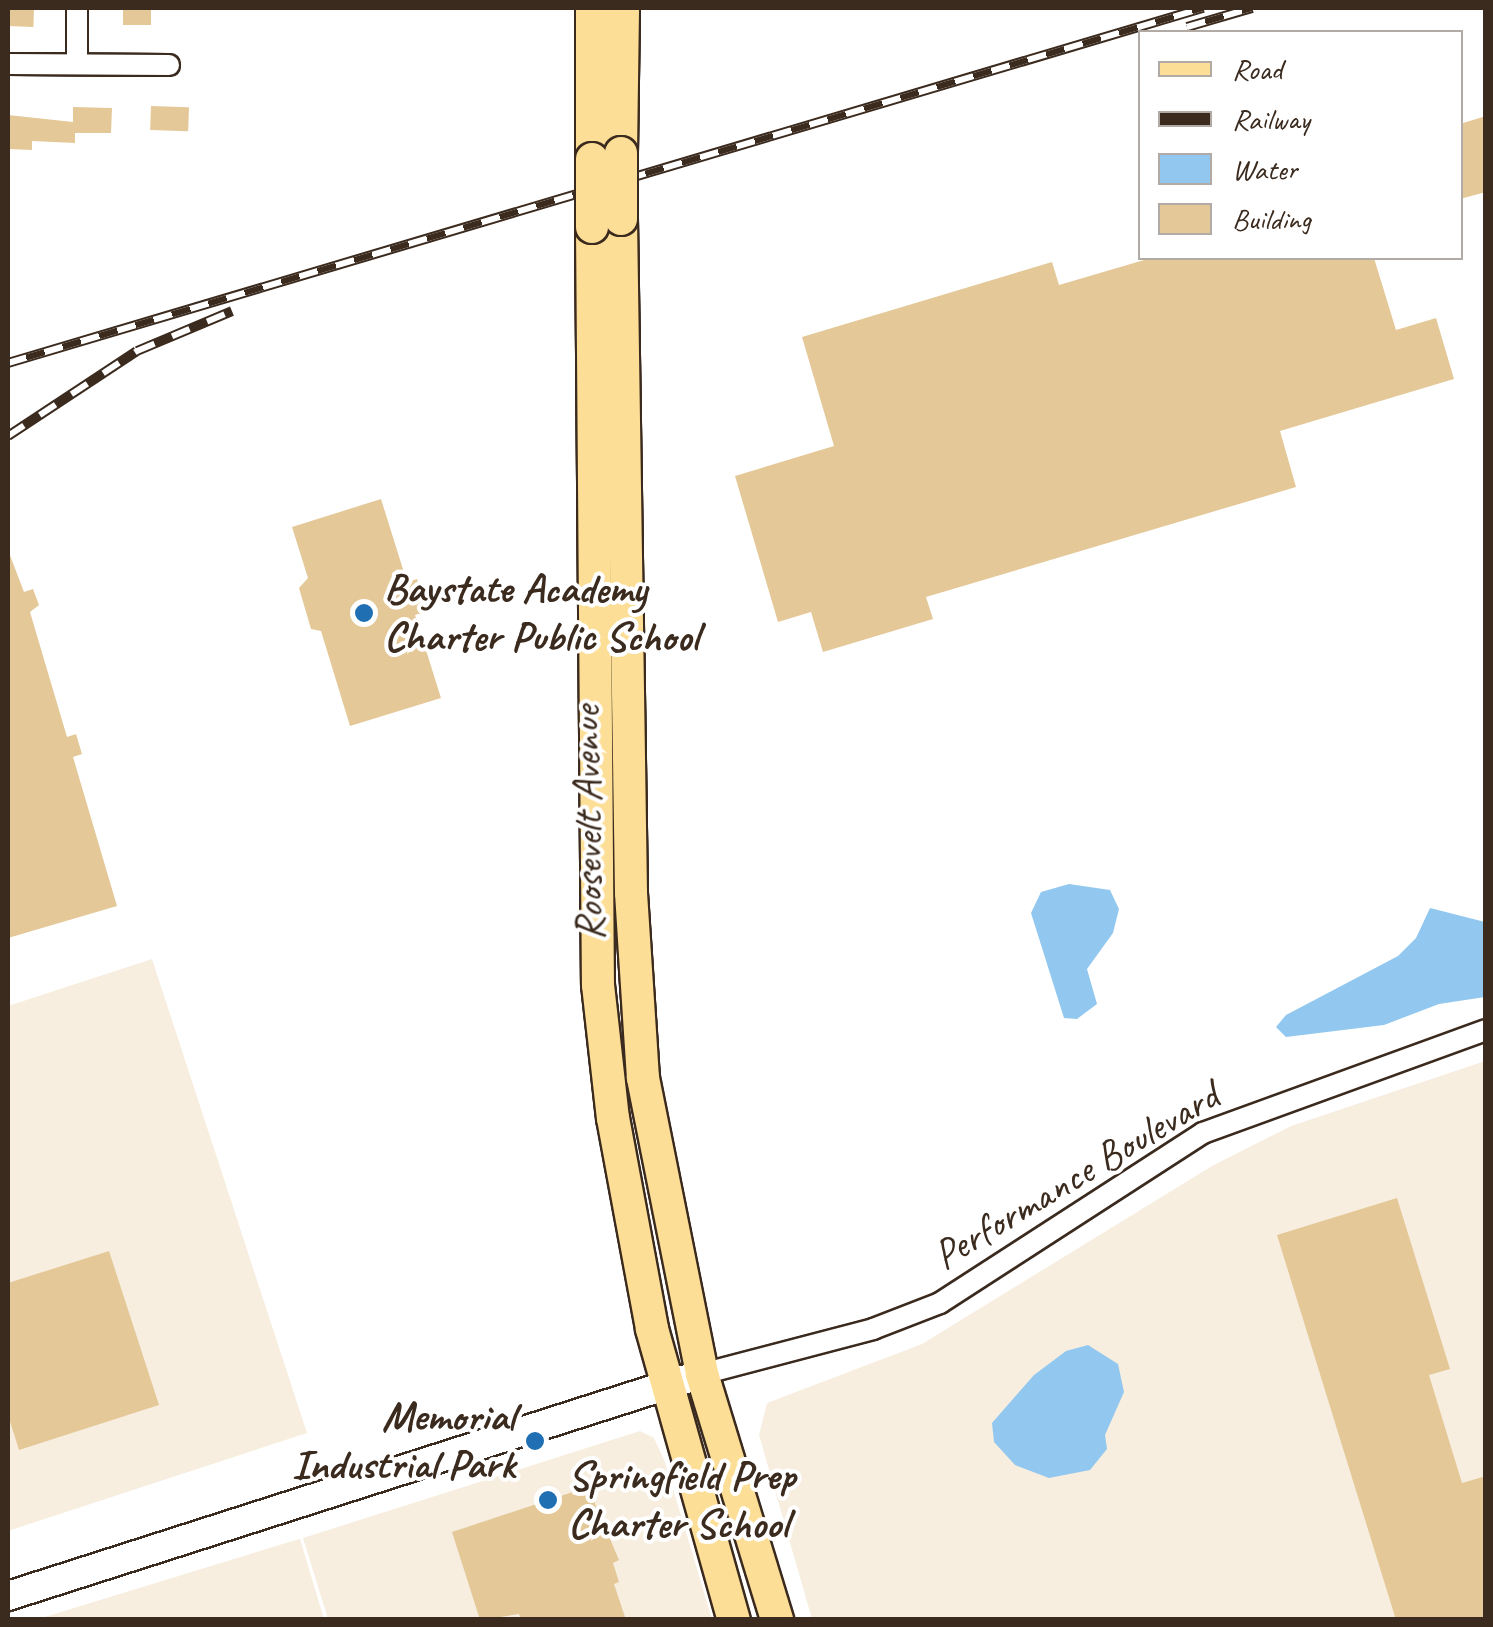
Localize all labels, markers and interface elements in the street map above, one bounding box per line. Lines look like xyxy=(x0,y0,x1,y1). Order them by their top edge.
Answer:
legend xyxy=(1138,30,1463,260)
text: Road xyxy=(1232,50,1282,88)
text: Railway xyxy=(1232,100,1310,138)
text: Water xyxy=(1232,150,1297,188)
text: Building xyxy=(1232,200,1311,238)
place label: Baystate Academy Charter Public School xyxy=(384,564,698,662)
marker: Baystate Academy Charter Public School xyxy=(353,602,375,624)
street label: Roosevelt Avenue xyxy=(561,705,615,941)
street label: Performance Boulevard xyxy=(923,1071,1229,1281)
place label: Memorial Industrial Park xyxy=(292,1392,515,1490)
marker: Memorial Industrial Park xyxy=(524,1430,546,1452)
place label: Springfield Prep Charter School xyxy=(568,1451,795,1550)
marker: Springfield Prep Charter School xyxy=(537,1489,559,1511)

